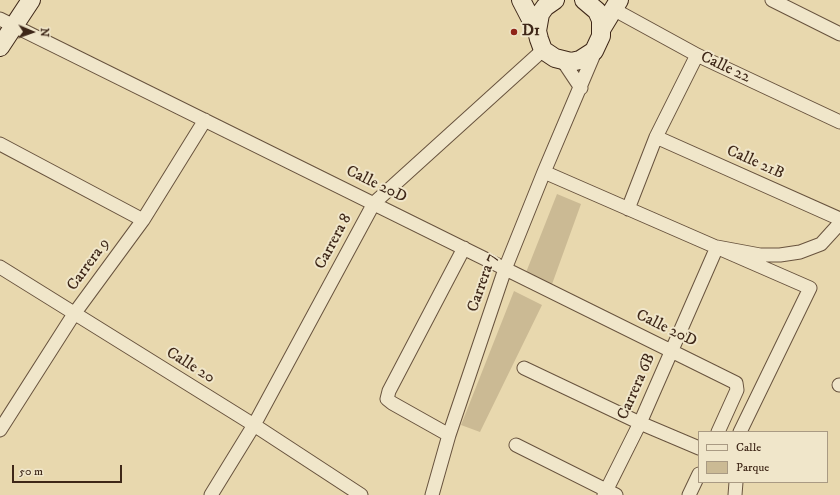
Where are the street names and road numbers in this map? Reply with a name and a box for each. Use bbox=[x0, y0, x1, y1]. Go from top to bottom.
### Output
street label: Calle 22 bbox=[697, 48, 753, 88]
street label: Calle 21B bbox=[723, 142, 787, 184]
street label: Calle 20D bbox=[342, 162, 410, 208]
street label: Carrera 8 bbox=[311, 211, 357, 273]
street label: Carrera 9 bbox=[64, 235, 114, 295]
street label: Carrera 7 bbox=[464, 251, 502, 315]
street label: Calle 20D bbox=[632, 306, 700, 352]
street label: Calle 20 bbox=[162, 344, 218, 388]
street label: Carrera 6B bbox=[614, 351, 660, 423]

